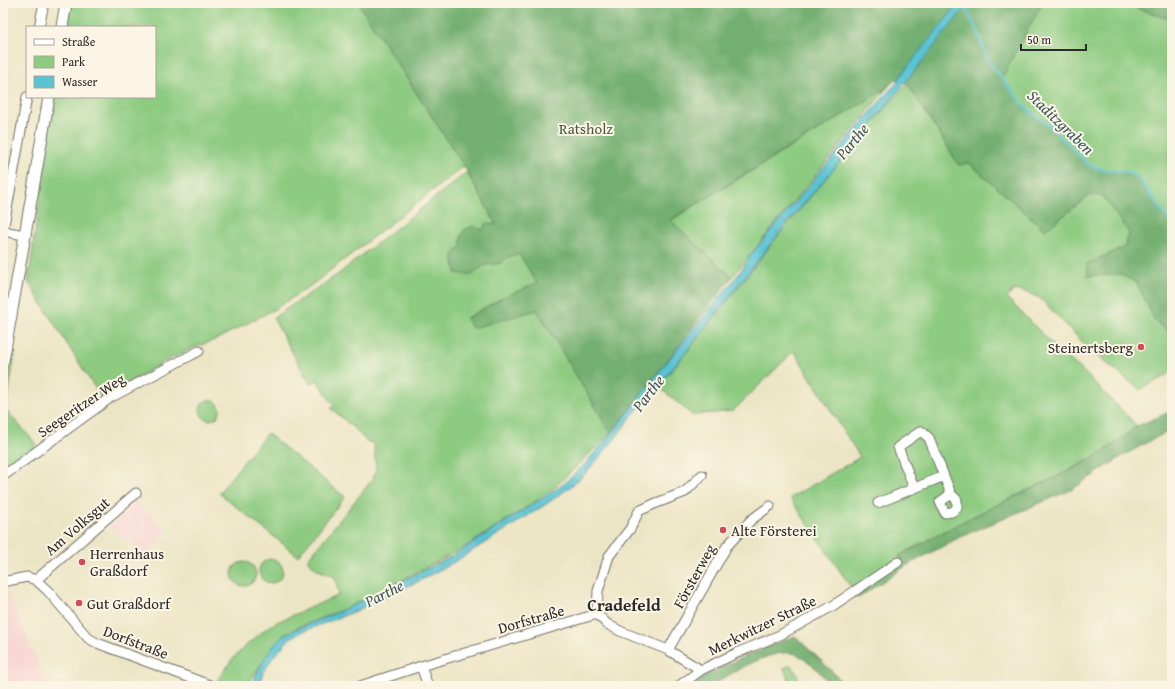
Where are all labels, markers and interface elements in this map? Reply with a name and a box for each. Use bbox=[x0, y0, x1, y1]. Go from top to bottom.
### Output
legend bbox=[26, 26, 156, 98]
scale bar bbox=[1021, 26, 1086, 52]
text: 50 m bbox=[1027, 31, 1051, 48]
text: Straße bbox=[62, 33, 96, 50]
text: Park bbox=[62, 53, 86, 70]
text: Wasser bbox=[62, 73, 98, 90]
water label: Staditzgraben bbox=[1022, 84, 1100, 160]
water label: Parthe bbox=[829, 117, 875, 165]
park label: Ratsholz bbox=[559, 118, 613, 139]
place label: Steinertsberg bbox=[1048, 337, 1134, 358]
marker: Steinertsberg bbox=[1136, 342, 1146, 352]
street label: Seegeritzer Weg bbox=[33, 368, 129, 442]
water label: Parthe bbox=[625, 369, 670, 417]
street label: Am Volksgut bbox=[40, 491, 115, 560]
place label: Alte Försterei bbox=[731, 520, 817, 541]
marker: Alte Försterei bbox=[718, 525, 728, 535]
street label: Försterweg bbox=[668, 540, 721, 612]
place label: Herrenhaus Graßdorf bbox=[90, 543, 164, 581]
marker: Herrenhaus Graßdorf bbox=[77, 557, 87, 567]
water label: Parthe bbox=[360, 573, 408, 613]
street label: Merkwitzer Straße bbox=[704, 590, 820, 660]
district label: Cradefeld bbox=[587, 592, 661, 617]
place label: Gut Graßdorf bbox=[87, 593, 172, 614]
marker: Gut Graßdorf bbox=[74, 598, 84, 608]
street label: Dorfstraße bbox=[495, 600, 567, 638]
street label: Dorfstraße bbox=[101, 620, 171, 664]

